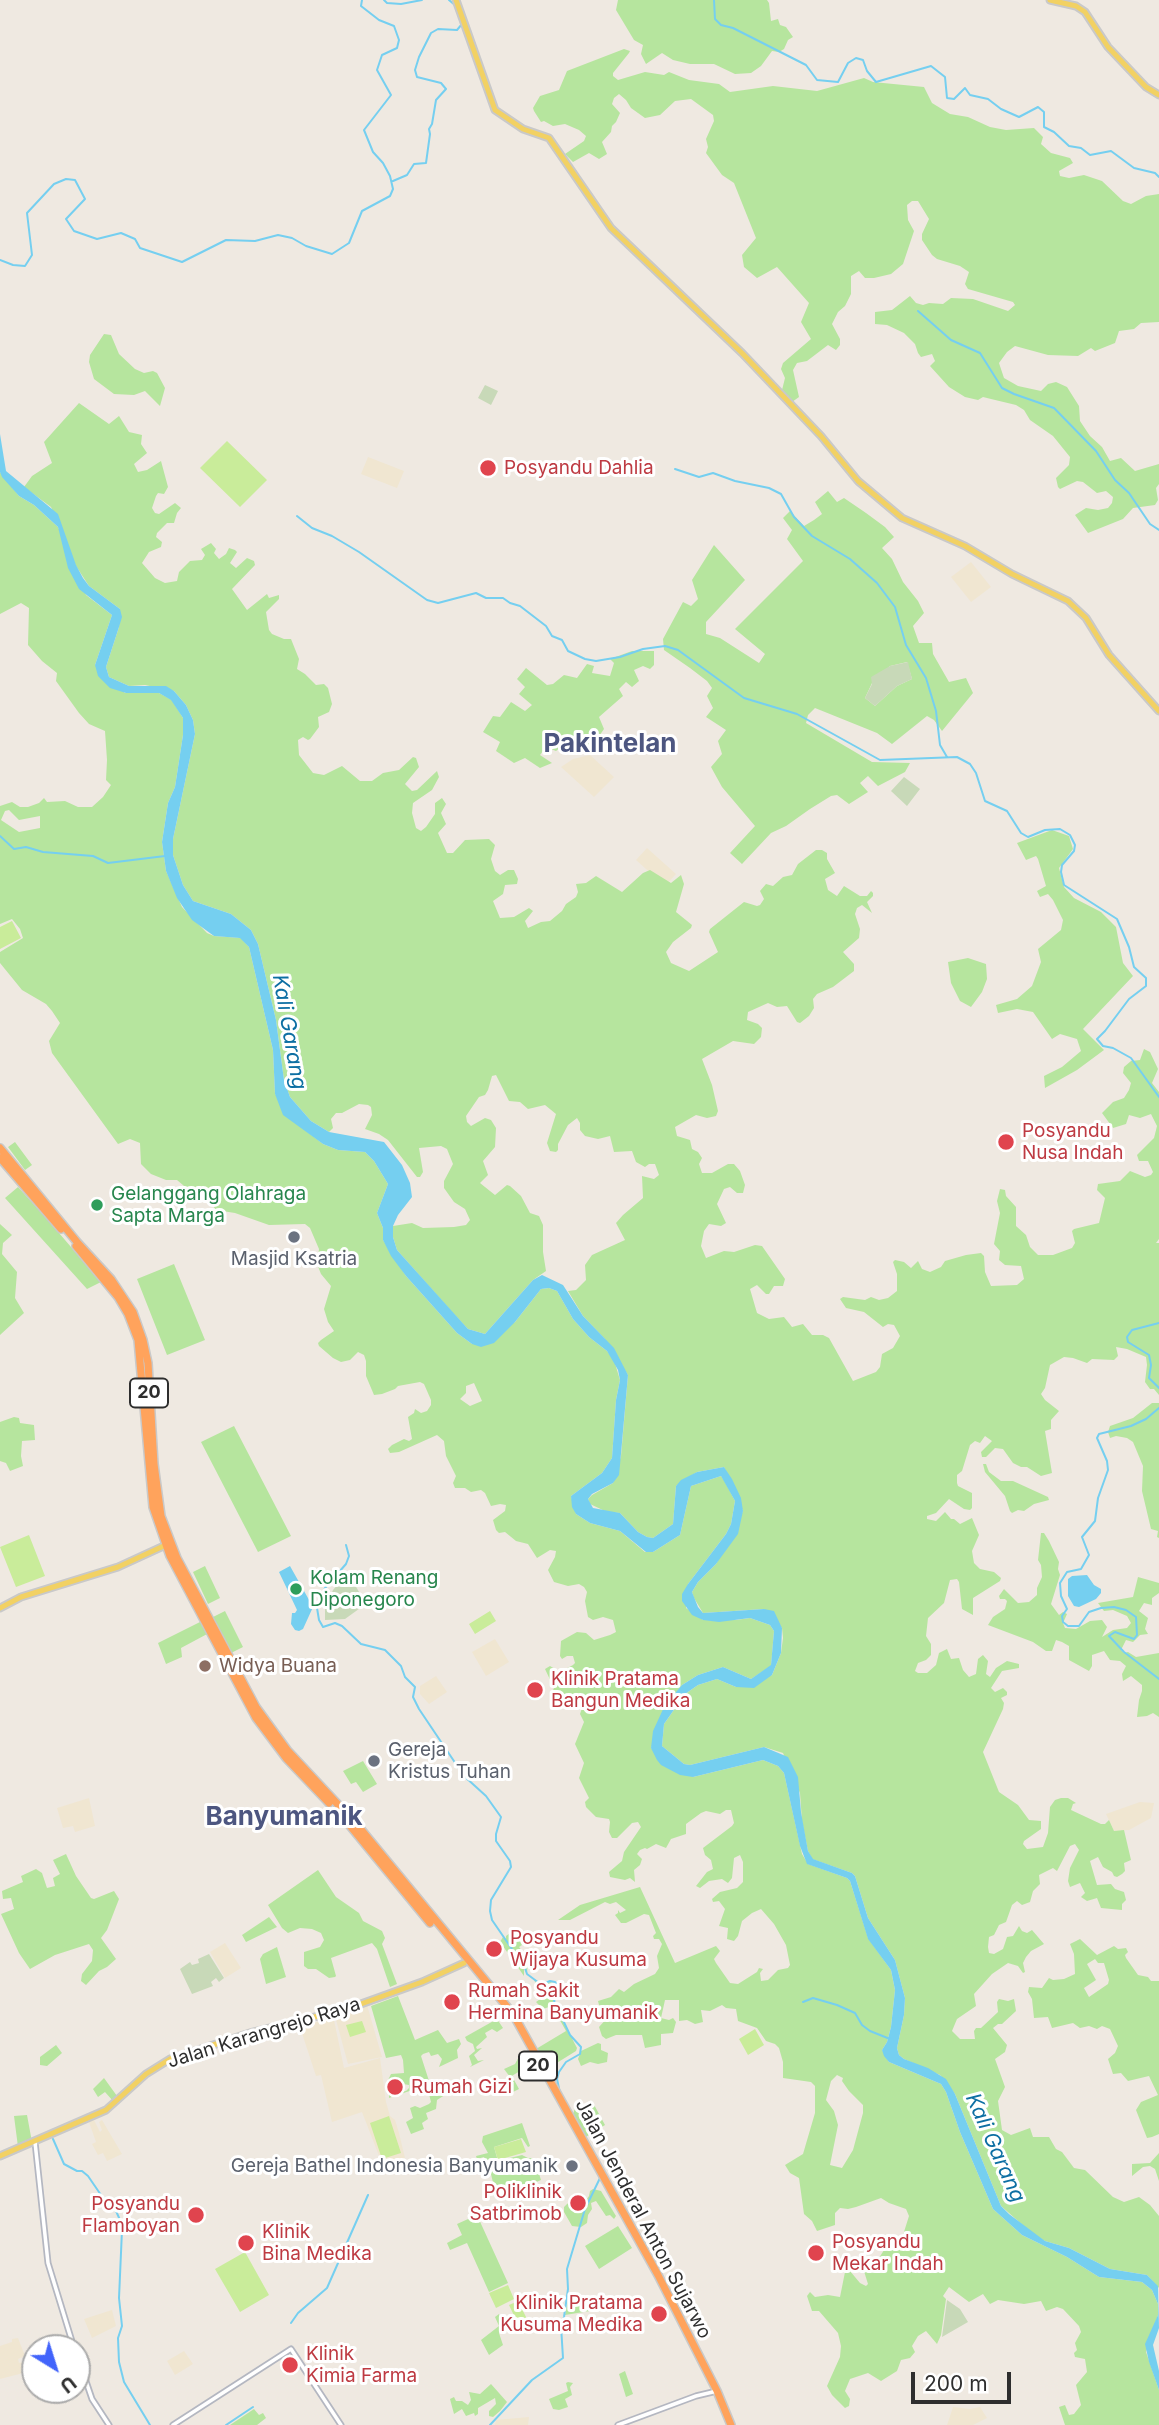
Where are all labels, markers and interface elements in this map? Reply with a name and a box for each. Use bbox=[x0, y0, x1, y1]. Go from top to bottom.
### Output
place label: Posyandu Dahlia bbox=[504, 457, 654, 479]
marker: Posyandu Dahlia bbox=[478, 458, 498, 478]
district label: Pakintelan bbox=[543, 728, 677, 760]
water label: Kali Garang bbox=[266, 972, 312, 1092]
place label: Posyandu Nusa Indah bbox=[1022, 1120, 1123, 1164]
marker: Posyandu Nusa Indah bbox=[996, 1132, 1016, 1152]
place label: Gelanggang Olahraga Sapta Marga bbox=[111, 1183, 306, 1227]
marker: Gelanggang Olahraga Sapta Marga bbox=[89, 1197, 105, 1213]
marker: Masjid Ksatria bbox=[286, 1229, 302, 1245]
place label: Masjid Ksatria bbox=[231, 1248, 357, 1270]
road number: 20 bbox=[130, 1378, 168, 1408]
place label: Kolam Renang Diponegoro bbox=[310, 1567, 438, 1611]
marker: Kolam Renang Diponegoro bbox=[288, 1581, 304, 1597]
place label: Widya Buana bbox=[219, 1655, 337, 1677]
marker: Widya Buana bbox=[197, 1658, 213, 1674]
place label: Klinik Pratama Bangun Medika bbox=[551, 1668, 690, 1712]
marker: Klinik Pratama Bangun Medika bbox=[525, 1680, 545, 1700]
place label: Gereja Kristus Tuhan bbox=[388, 1739, 511, 1783]
marker: Gereja Kristus Tuhan bbox=[366, 1753, 382, 1769]
district label: Banyumanik bbox=[205, 1801, 363, 1833]
place label: Posyandu Wijaya Kusuma bbox=[510, 1927, 647, 1971]
marker: Posyandu Wijaya Kusuma bbox=[484, 1939, 504, 1959]
place label: Rumah Sakit Hermina Banyumanik bbox=[468, 1980, 659, 2024]
marker: Rumah Sakit Hermina Banyumanik bbox=[442, 1992, 462, 2012]
street label: Jalan Karangrejo Raya bbox=[165, 1993, 363, 2073]
road number: 20 bbox=[519, 2052, 557, 2080]
place label: Rumah Gizi bbox=[411, 2076, 512, 2098]
marker: Rumah Gizi bbox=[385, 2077, 405, 2097]
water label: Kali Garang bbox=[960, 2090, 1030, 2206]
street label: Jalan Jenderal Anton Sujarwo bbox=[570, 2095, 716, 2343]
place label: Gereja Bathel Indonesia Banyumanik bbox=[231, 2155, 558, 2177]
marker: Gereja Bathel Indonesia Banyumanik bbox=[564, 2158, 580, 2174]
place label: Poliklinik Satbrimob bbox=[470, 2181, 562, 2225]
place label: Posyandu Flamboyan bbox=[82, 2193, 180, 2237]
marker: Poliklinik Satbrimob bbox=[568, 2193, 588, 2213]
marker: Posyandu Flamboyan bbox=[186, 2205, 206, 2225]
place label: Klinik Bina Medika bbox=[262, 2221, 372, 2265]
place label: Posyandu Mekar Indah bbox=[832, 2231, 944, 2275]
marker: Klinik Bina Medika bbox=[236, 2233, 256, 2253]
marker: Posyandu Mekar Indah bbox=[806, 2243, 826, 2263]
place label: Klinik Pratama Kusuma Medika bbox=[500, 2292, 643, 2336]
marker: Klinik Pratama Kusuma Medika bbox=[649, 2304, 669, 2324]
north arrow bbox=[21, 2334, 91, 2404]
place label: Klinik Kimia Farma bbox=[306, 2343, 417, 2387]
marker: Klinik Kimia Farma bbox=[280, 2355, 300, 2375]
scale bar bbox=[914, 2358, 1014, 2402]
text: U bbox=[55, 2371, 81, 2398]
text: 200 m bbox=[924, 2371, 988, 2396]

